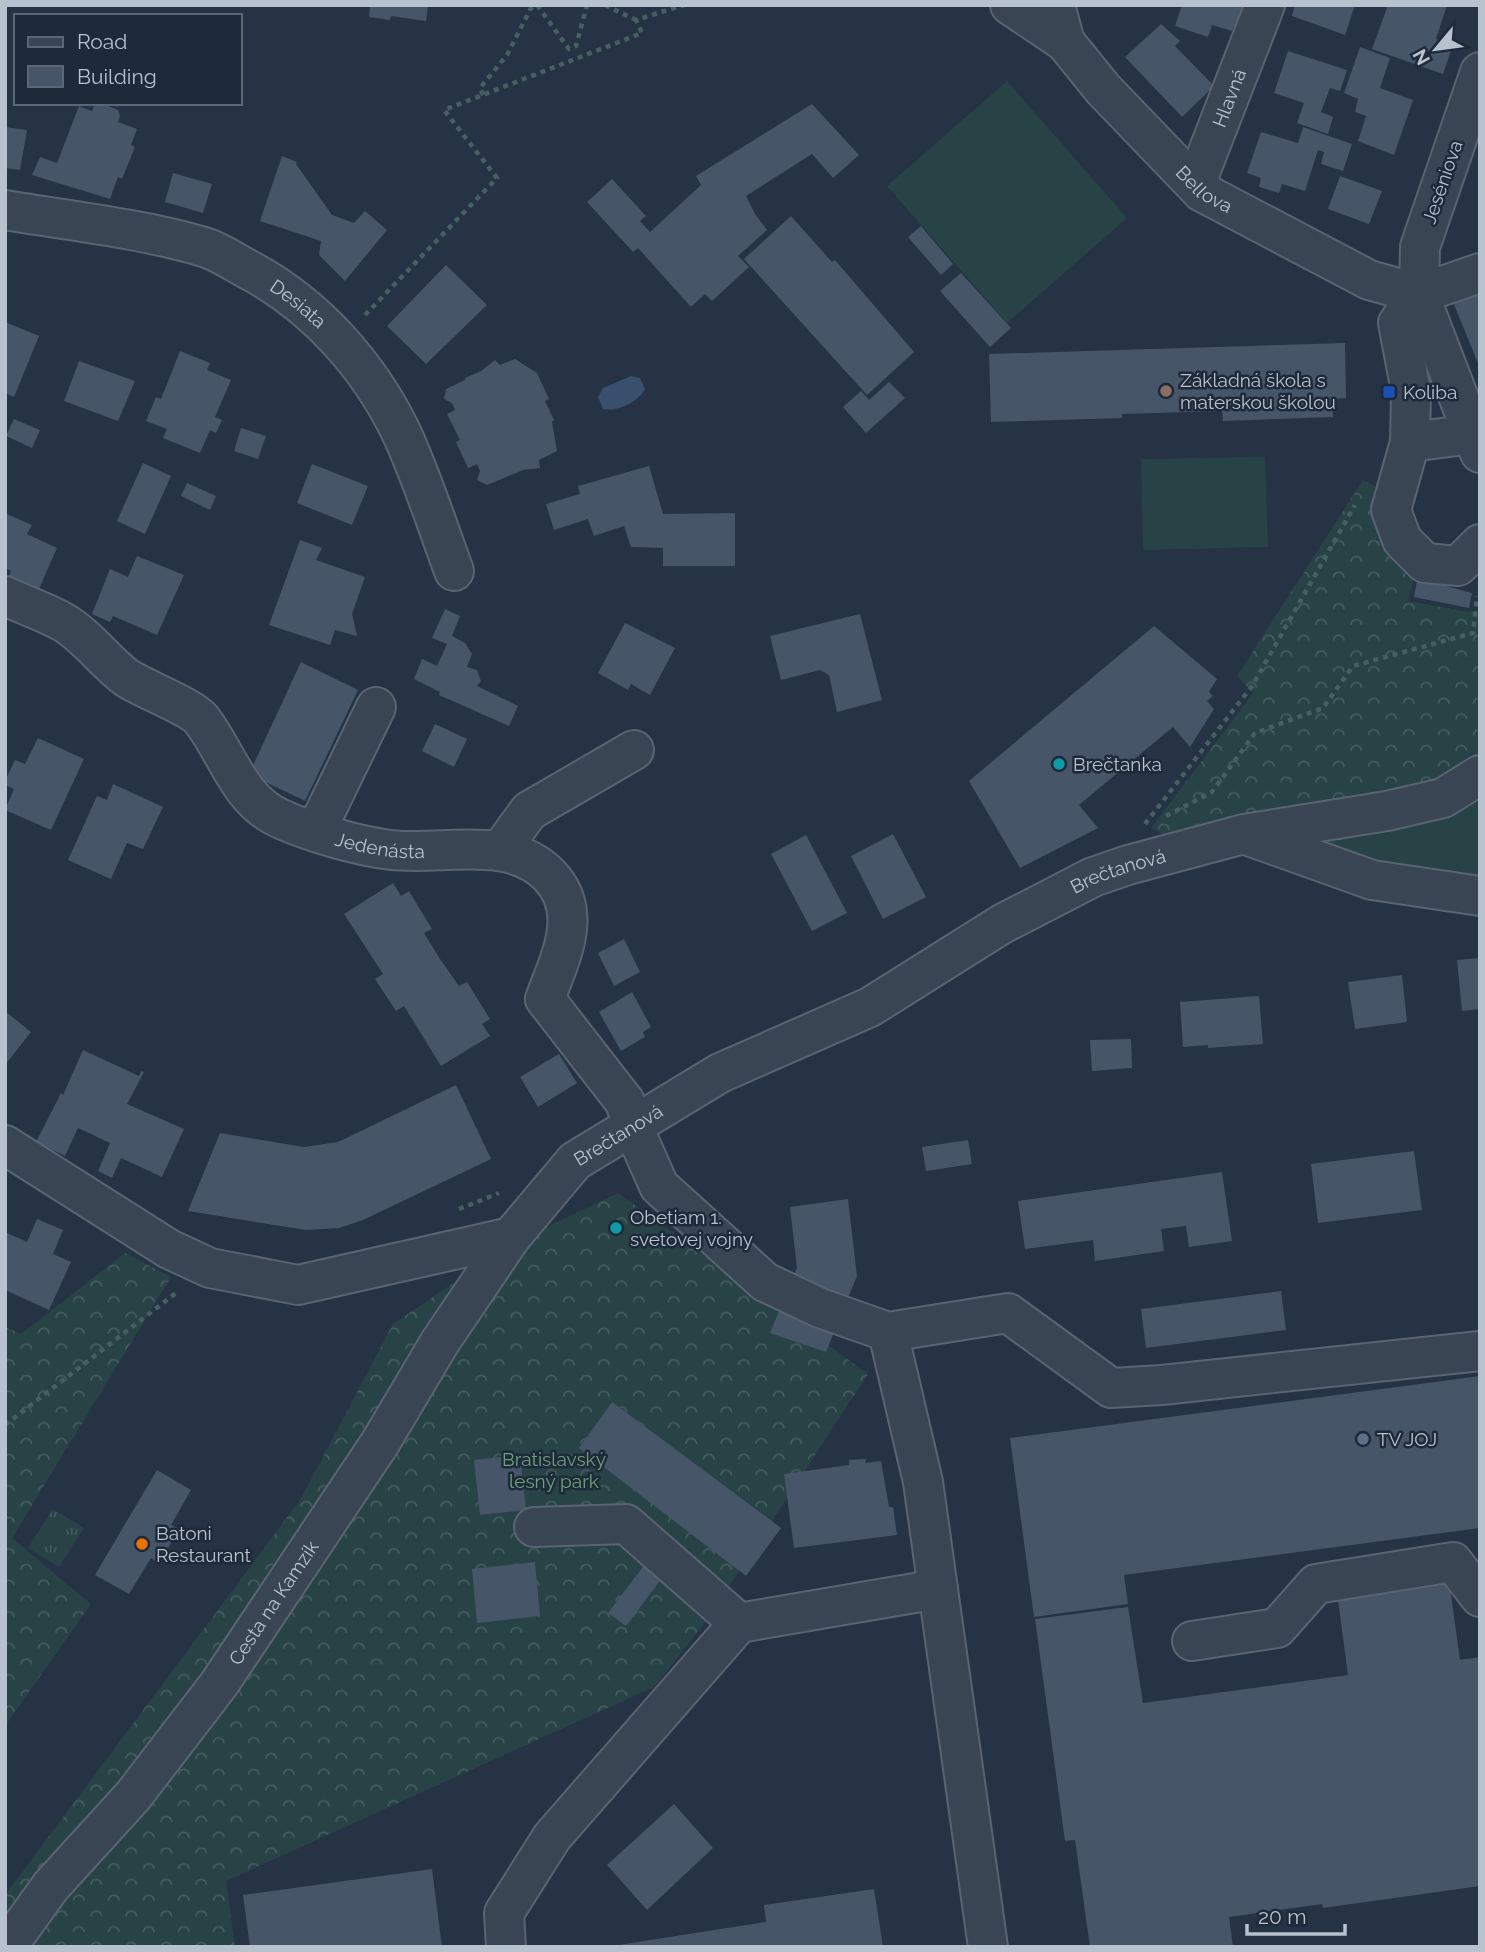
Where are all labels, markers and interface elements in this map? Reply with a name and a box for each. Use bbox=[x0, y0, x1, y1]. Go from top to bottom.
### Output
legend bbox=[14, 14, 242, 105]
north arrow bbox=[1401, 14, 1471, 84]
text: Road bbox=[77, 29, 127, 54]
text: N bbox=[1408, 46, 1434, 69]
text: Building bbox=[77, 64, 157, 89]
street label: Hlavná bbox=[1208, 66, 1250, 130]
street label: Jeséniova bbox=[1417, 137, 1467, 227]
street label: Bellova bbox=[1172, 161, 1236, 217]
street label: Desiata bbox=[266, 275, 331, 332]
place label: Základná škola s materskou školou bbox=[1180, 369, 1336, 413]
place label: Koliba bbox=[1403, 381, 1457, 403]
marker: Základná škola s materskou školou bbox=[1158, 383, 1174, 399]
marker: Koliba bbox=[1381, 384, 1397, 400]
place label: Brečtanka bbox=[1073, 753, 1162, 775]
marker: Brečtanka bbox=[1051, 756, 1067, 772]
street label: Jedenásta bbox=[333, 828, 425, 862]
street label: Brečtanová bbox=[1066, 844, 1168, 898]
street label: Brečtanová bbox=[570, 1100, 666, 1170]
place label: Obetiam 1. svetovej vojny bbox=[630, 1206, 753, 1250]
marker: Obetiam 1. svetovej vojny bbox=[608, 1220, 624, 1236]
place label: TV JOJ bbox=[1377, 1428, 1437, 1450]
marker: TV JOJ bbox=[1355, 1431, 1371, 1447]
park label: Bratislavský lesný park bbox=[502, 1448, 606, 1492]
place label: Batoni Restaurant bbox=[156, 1522, 251, 1566]
marker: Batoni Restaurant bbox=[134, 1536, 150, 1552]
street label: Cesta na Kamzík bbox=[224, 1536, 323, 1669]
scale bar bbox=[1247, 1892, 1345, 1936]
text: 20 m bbox=[1258, 1904, 1306, 1929]

